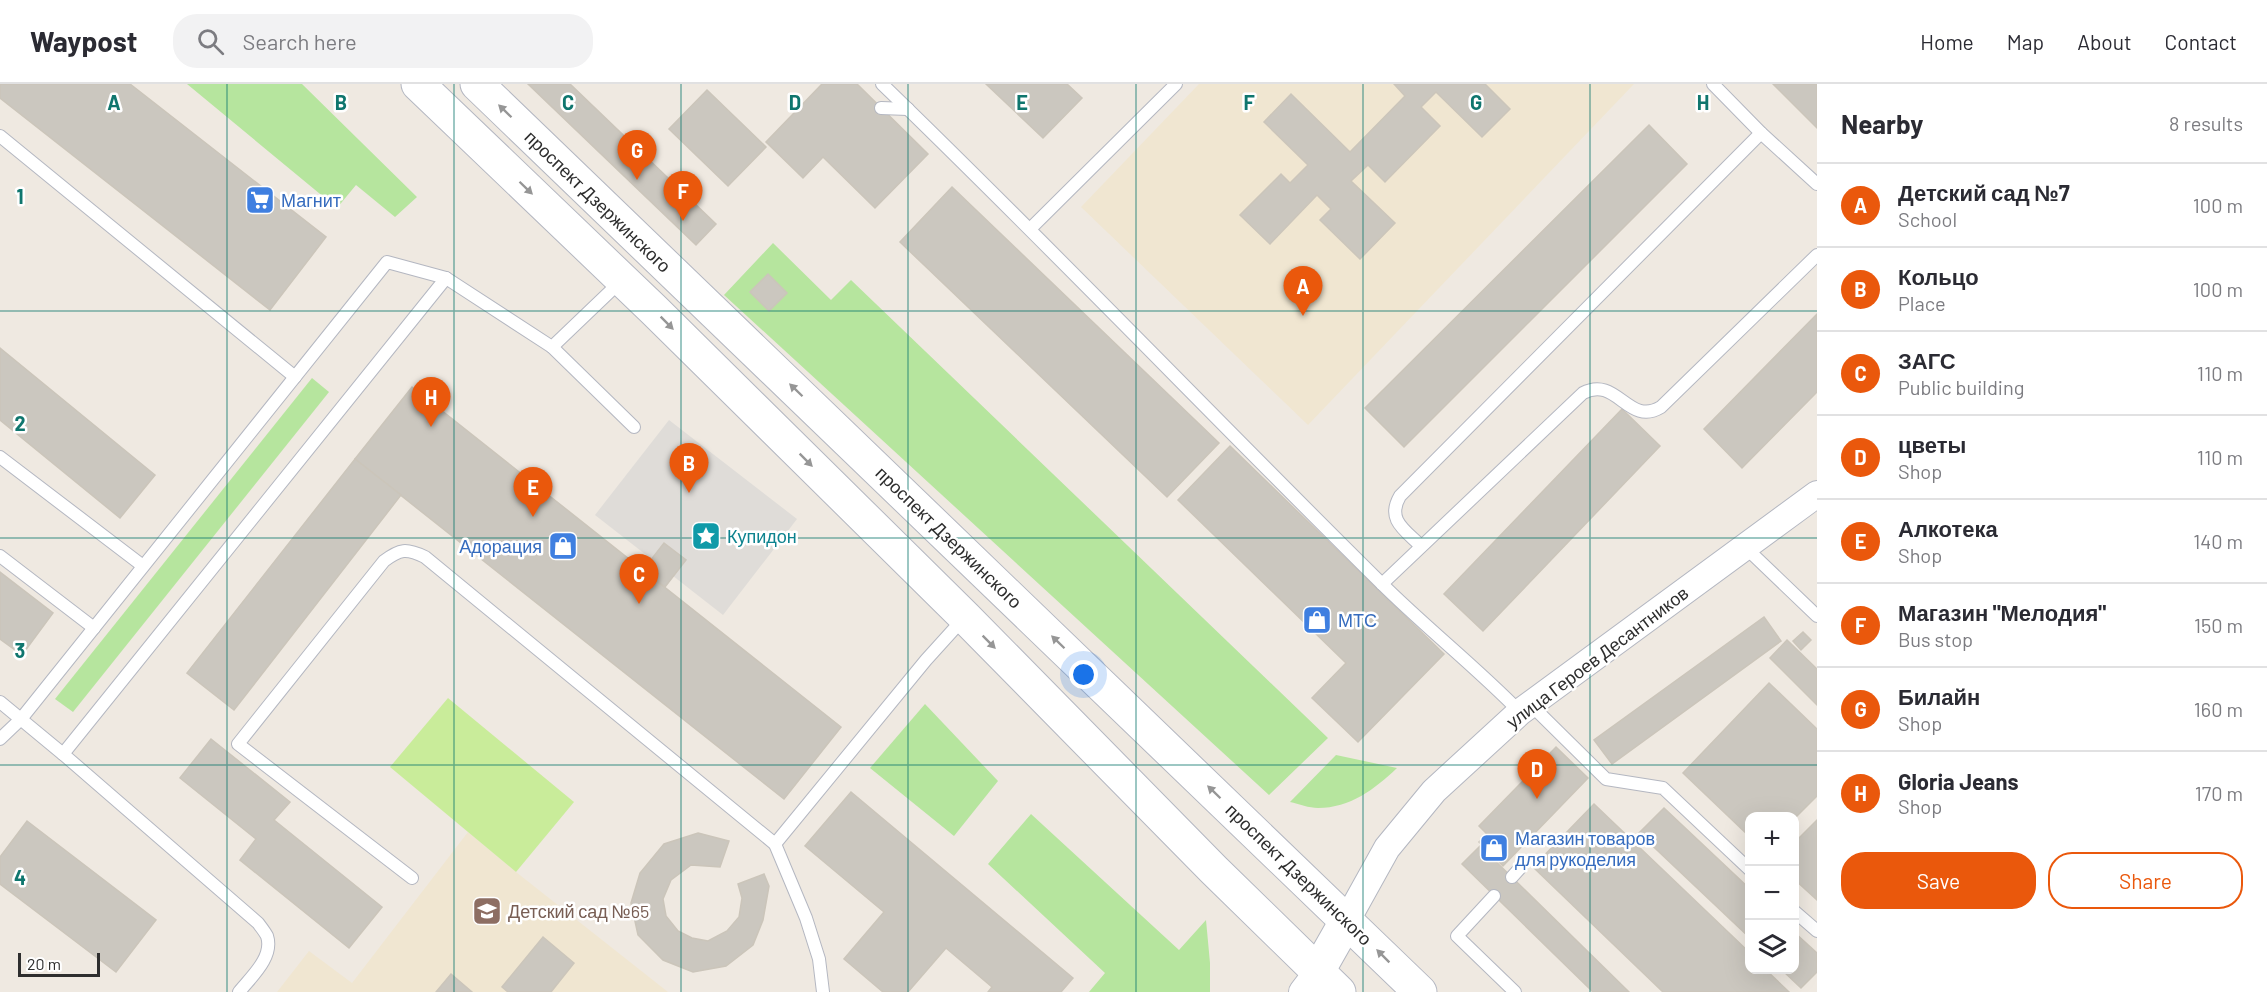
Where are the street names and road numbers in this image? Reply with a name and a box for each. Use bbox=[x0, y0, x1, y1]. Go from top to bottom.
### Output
street label: проспект Дзержинского bbox=[520, 125, 676, 277]
street label: проспект Дзержинского bbox=[871, 461, 1027, 613]
street label: улица Героев Десантников bbox=[1502, 581, 1692, 733]
street label: проспект Дзержинского bbox=[1221, 798, 1377, 950]

